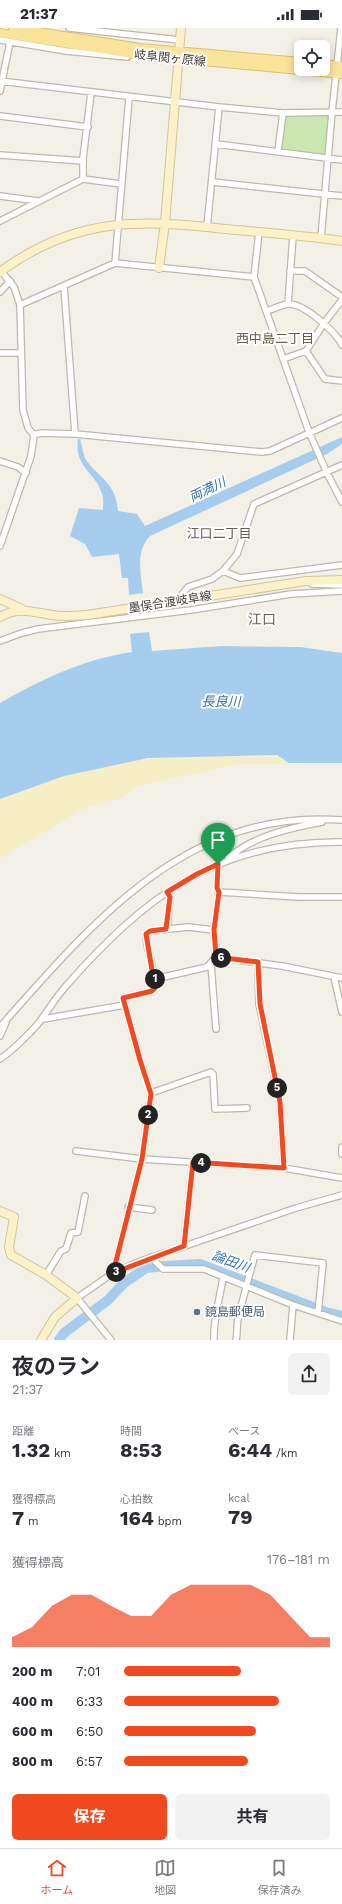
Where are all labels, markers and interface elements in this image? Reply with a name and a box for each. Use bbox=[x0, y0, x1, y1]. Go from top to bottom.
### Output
text: 21:37 bbox=[20, 5, 58, 23]
map controls bbox=[294, 40, 330, 76]
button: locate bbox=[294, 40, 330, 76]
street label: 岐阜関ヶ原線 bbox=[133, 47, 207, 69]
district label: 西中島二丁目 bbox=[236, 331, 314, 346]
water label: 両満川 bbox=[186, 473, 230, 505]
district label: 江口二丁目 bbox=[186, 526, 252, 541]
street label: 墨俣合渡岐阜線 bbox=[127, 589, 213, 615]
district label: 江口 bbox=[248, 611, 276, 627]
water label: 長良川 bbox=[201, 694, 242, 709]
pin bbox=[201, 823, 235, 864]
icon: arrive bbox=[207, 829, 229, 851]
pin: 6 bbox=[211, 948, 231, 968]
text: 6 bbox=[218, 951, 224, 964]
pin: 1 bbox=[145, 969, 165, 989]
text: 1 bbox=[153, 972, 157, 985]
pin: 5 bbox=[267, 1078, 287, 1098]
text: 5 bbox=[274, 1081, 280, 1094]
pin: 2 bbox=[138, 1105, 158, 1125]
text: 2 bbox=[145, 1108, 151, 1121]
pin: 4 bbox=[191, 1153, 211, 1173]
text: 4 bbox=[197, 1156, 205, 1169]
water label: 論田川 bbox=[210, 1248, 254, 1276]
pin: 3 bbox=[106, 1262, 126, 1282]
text: 3 bbox=[113, 1265, 119, 1278]
place label: 鏡島郵便局 bbox=[205, 1305, 265, 1319]
marker: 鏡島郵便局 bbox=[192, 1307, 202, 1317]
button: share bbox=[288, 1353, 330, 1395]
text: 夜のラン bbox=[12, 1354, 100, 1379]
text: 21:37 bbox=[12, 1382, 43, 1397]
text: 距離 bbox=[12, 1425, 34, 1438]
text: 時間 bbox=[120, 1425, 142, 1438]
text: ペース bbox=[228, 1425, 260, 1438]
text: 1.32 bbox=[12, 1438, 50, 1462]
text: 8:53 bbox=[120, 1438, 162, 1462]
text: 6:44 bbox=[228, 1438, 272, 1462]
text: km bbox=[50, 1447, 71, 1460]
text: /km bbox=[272, 1447, 297, 1460]
text: kcal bbox=[228, 1492, 250, 1505]
text: 獲得標高 bbox=[12, 1493, 56, 1506]
text: 心拍数 bbox=[120, 1493, 153, 1506]
text: 79 bbox=[228, 1505, 252, 1529]
text: 7 bbox=[12, 1506, 24, 1530]
text: 164 bbox=[120, 1506, 154, 1530]
text: m bbox=[24, 1515, 38, 1528]
text: bpm bbox=[154, 1515, 182, 1528]
text: 176–181 m bbox=[267, 1552, 330, 1567]
text: 獲得標高 bbox=[12, 1555, 64, 1570]
text: 200 m bbox=[12, 1664, 52, 1679]
text: 7:01 bbox=[76, 1664, 100, 1679]
text: 400 m bbox=[12, 1694, 53, 1709]
text: 6:33 bbox=[76, 1694, 103, 1709]
text: 600 m bbox=[12, 1724, 53, 1739]
text: 6:50 bbox=[76, 1724, 103, 1739]
text: 800 m bbox=[12, 1754, 53, 1769]
text: 6:57 bbox=[76, 1754, 103, 1769]
button: 保存 bbox=[12, 1794, 167, 1840]
button: 共有 bbox=[175, 1794, 330, 1840]
tab: ホーム bbox=[41, 1857, 73, 1897]
tab: 地図 bbox=[154, 1857, 176, 1897]
tab: 保存済み bbox=[257, 1857, 301, 1897]

